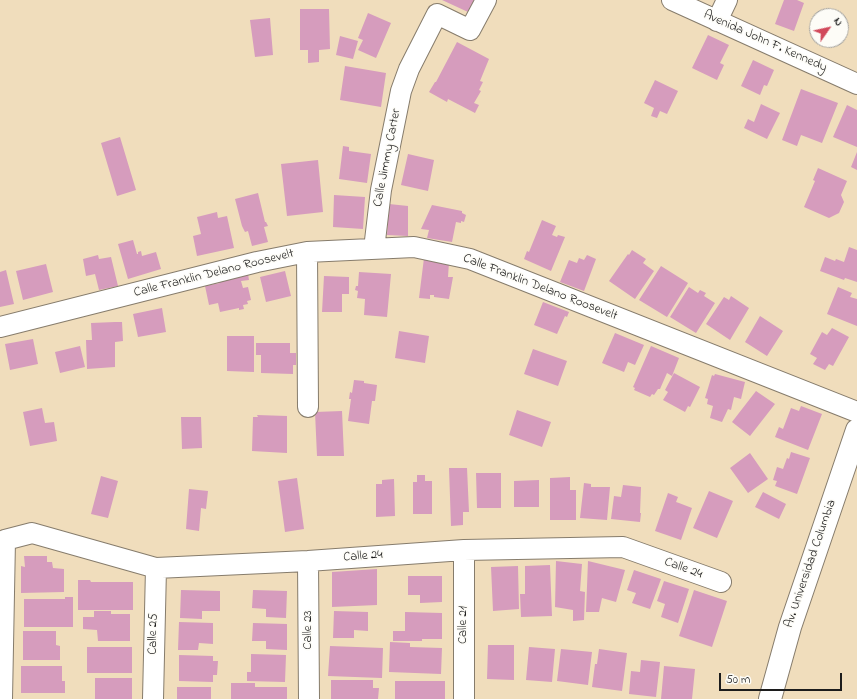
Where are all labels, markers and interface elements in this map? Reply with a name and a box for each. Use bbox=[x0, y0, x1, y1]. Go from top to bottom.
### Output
street label: Avenida John F. Kennedy bbox=[701, 8, 829, 76]
north arrow bbox=[809, 8, 849, 48]
text: N bbox=[829, 14, 847, 29]
street label: Calle Jimmy Carter bbox=[371, 108, 405, 208]
street label: Calle Franklin Delano Roosevelt bbox=[132, 247, 296, 301]
street label: Calle Franklin Delano Roosevelt bbox=[461, 251, 619, 325]
street label: Av. Universidad Columbia bbox=[782, 498, 840, 630]
street label: Calle 24 bbox=[343, 548, 383, 566]
street label: Calle 24 bbox=[662, 555, 704, 583]
street label: Calle 21 bbox=[456, 606, 472, 644]
street label: Calle 23 bbox=[301, 610, 317, 650]
street label: Calle 25 bbox=[146, 613, 162, 655]
scale bar bbox=[721, 665, 844, 691]
text: 50 m bbox=[726, 671, 750, 689]

